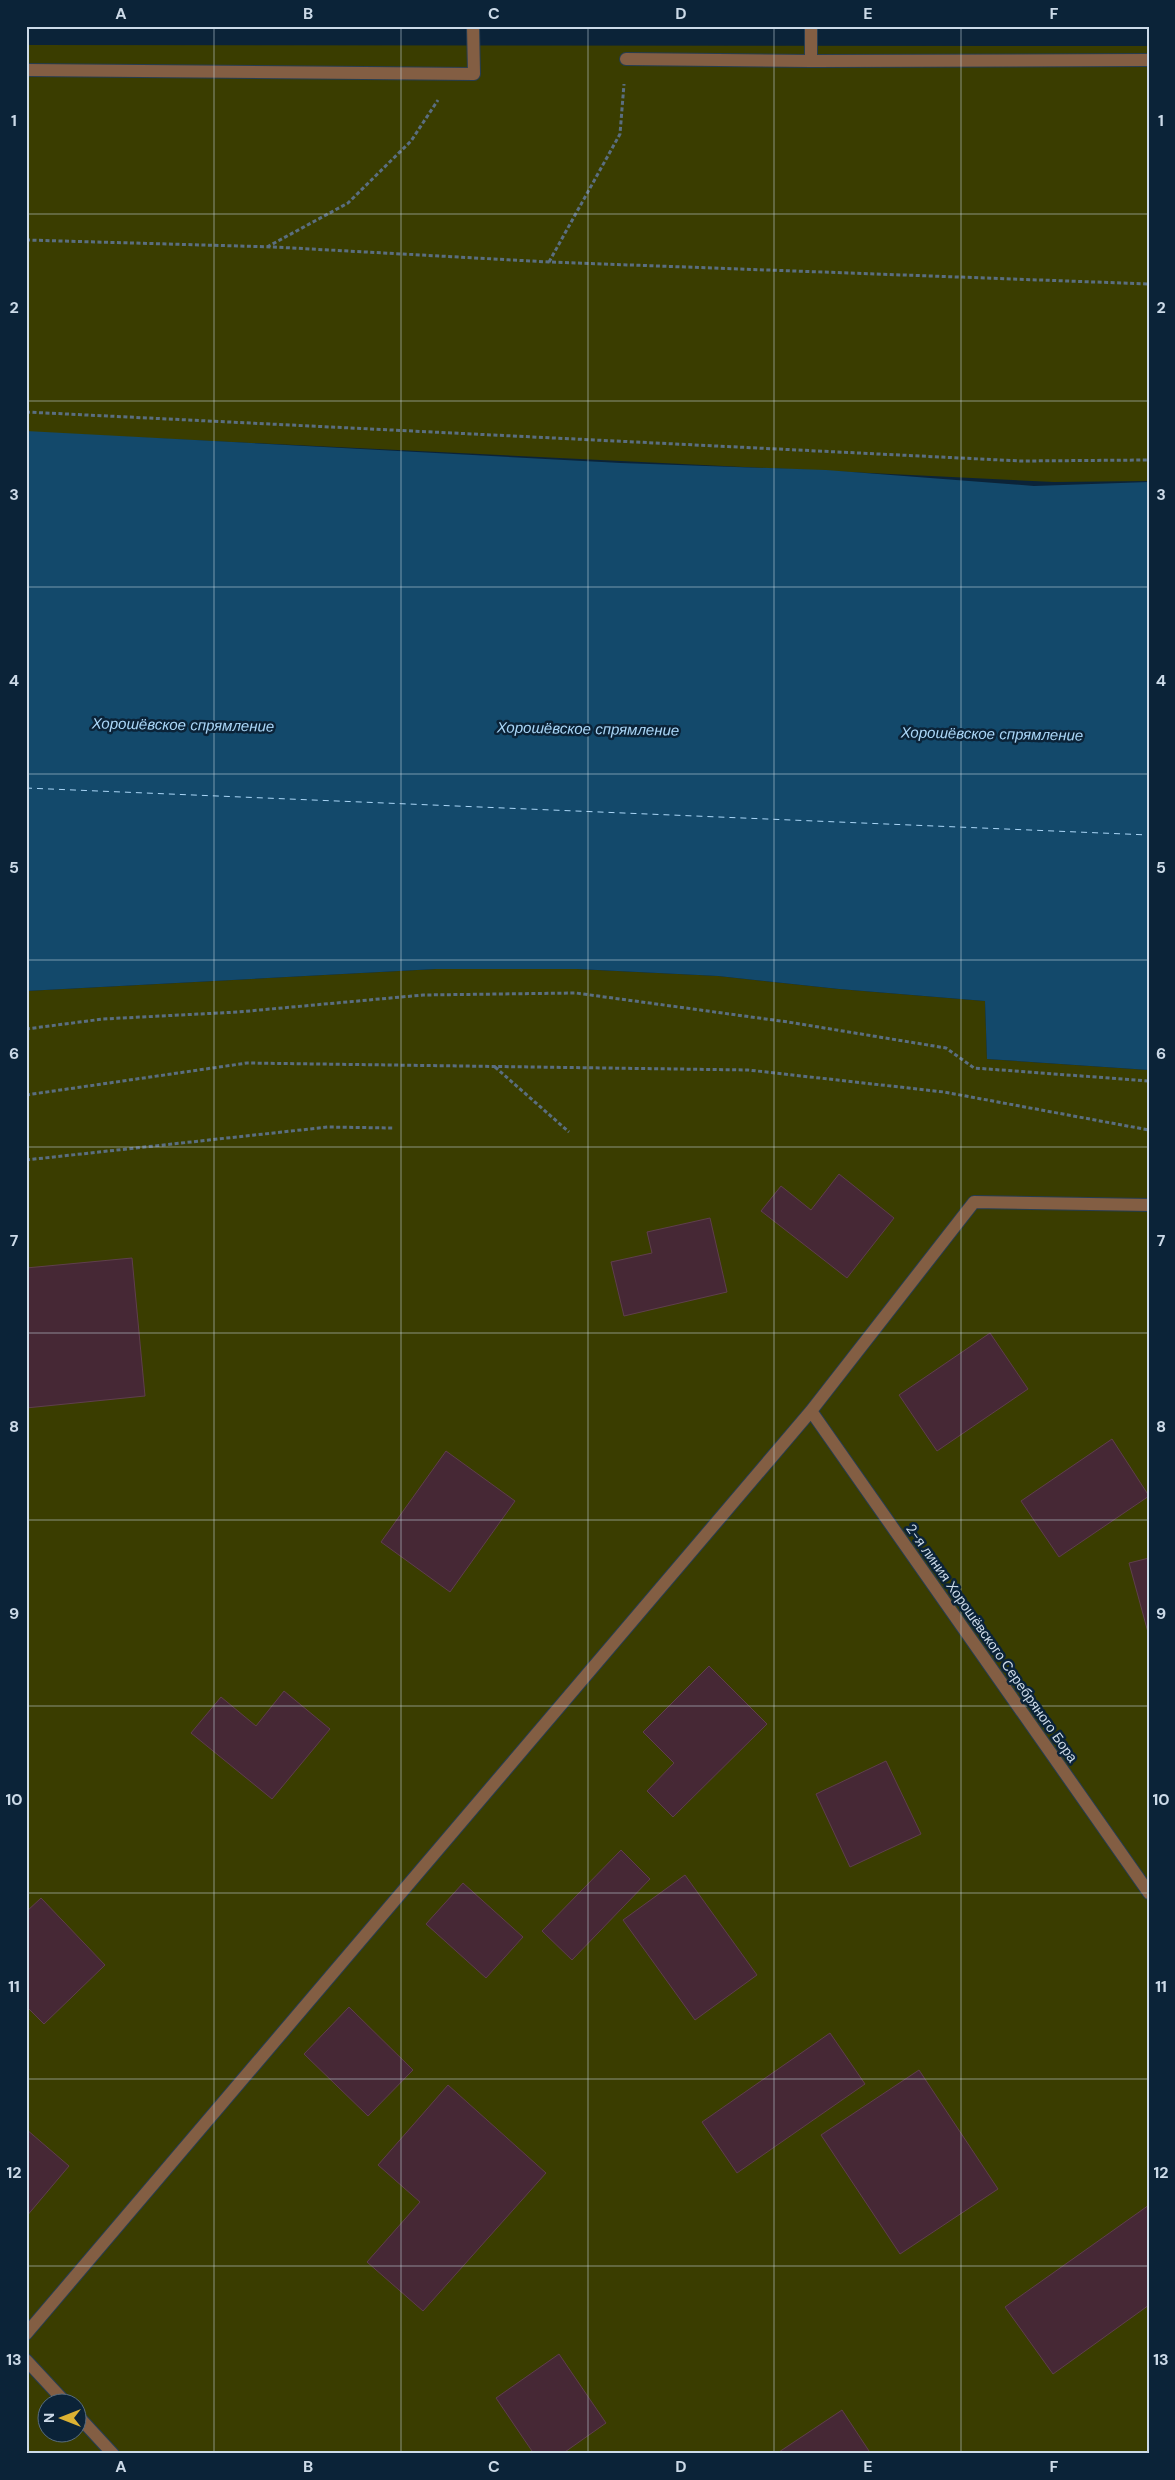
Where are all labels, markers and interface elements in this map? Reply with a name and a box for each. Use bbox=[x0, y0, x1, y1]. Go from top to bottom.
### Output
text: A bbox=[115, 3, 127, 24]
text: B bbox=[303, 3, 313, 24]
text: C bbox=[488, 3, 500, 24]
text: D bbox=[675, 3, 687, 24]
text: E bbox=[863, 3, 873, 24]
text: F bbox=[1050, 3, 1059, 24]
text: 1 bbox=[11, 110, 17, 131]
text: 1 bbox=[1158, 110, 1164, 131]
text: 2 bbox=[9, 297, 19, 318]
text: 2 bbox=[1156, 297, 1166, 318]
text: 3 bbox=[9, 484, 19, 505]
text: 3 bbox=[1156, 484, 1166, 505]
text: 4 bbox=[9, 670, 19, 691]
text: 4 bbox=[1156, 670, 1166, 691]
water label: Хорошёвское спрямление bbox=[91, 713, 274, 737]
water label: Хорошёвское спрямление bbox=[496, 717, 679, 741]
water label: Хорошёвское спрямление bbox=[900, 722, 1083, 746]
text: 5 bbox=[9, 857, 19, 878]
text: 5 bbox=[1156, 857, 1166, 878]
text: 6 bbox=[9, 1043, 19, 1064]
text: 6 bbox=[1156, 1043, 1166, 1064]
text: 7 bbox=[10, 1230, 19, 1251]
text: 7 bbox=[1157, 1230, 1166, 1251]
text: 8 bbox=[9, 1416, 19, 1437]
text: 8 bbox=[1156, 1416, 1166, 1437]
street label: 2-я линия Хорошёвского Серебряного Бора bbox=[902, 1520, 1082, 1766]
text: 9 bbox=[9, 1603, 19, 1624]
text: 9 bbox=[1156, 1603, 1166, 1624]
text: 10 bbox=[5, 1789, 23, 1810]
text: 10 bbox=[1152, 1789, 1170, 1810]
text: 11 bbox=[8, 1976, 20, 1997]
text: 11 bbox=[1155, 1976, 1167, 1997]
text: 12 bbox=[6, 2162, 22, 2183]
text: 12 bbox=[1153, 2162, 1169, 2183]
text: 13 bbox=[6, 2349, 22, 2370]
text: 13 bbox=[1153, 2349, 1169, 2370]
north arrow bbox=[38, 2392, 88, 2442]
text: N bbox=[40, 2413, 58, 2423]
text: A bbox=[115, 2456, 127, 2477]
text: B bbox=[303, 2456, 313, 2477]
text: C bbox=[488, 2456, 500, 2477]
text: D bbox=[675, 2456, 687, 2477]
text: E bbox=[863, 2456, 873, 2477]
text: F bbox=[1050, 2456, 1059, 2477]

